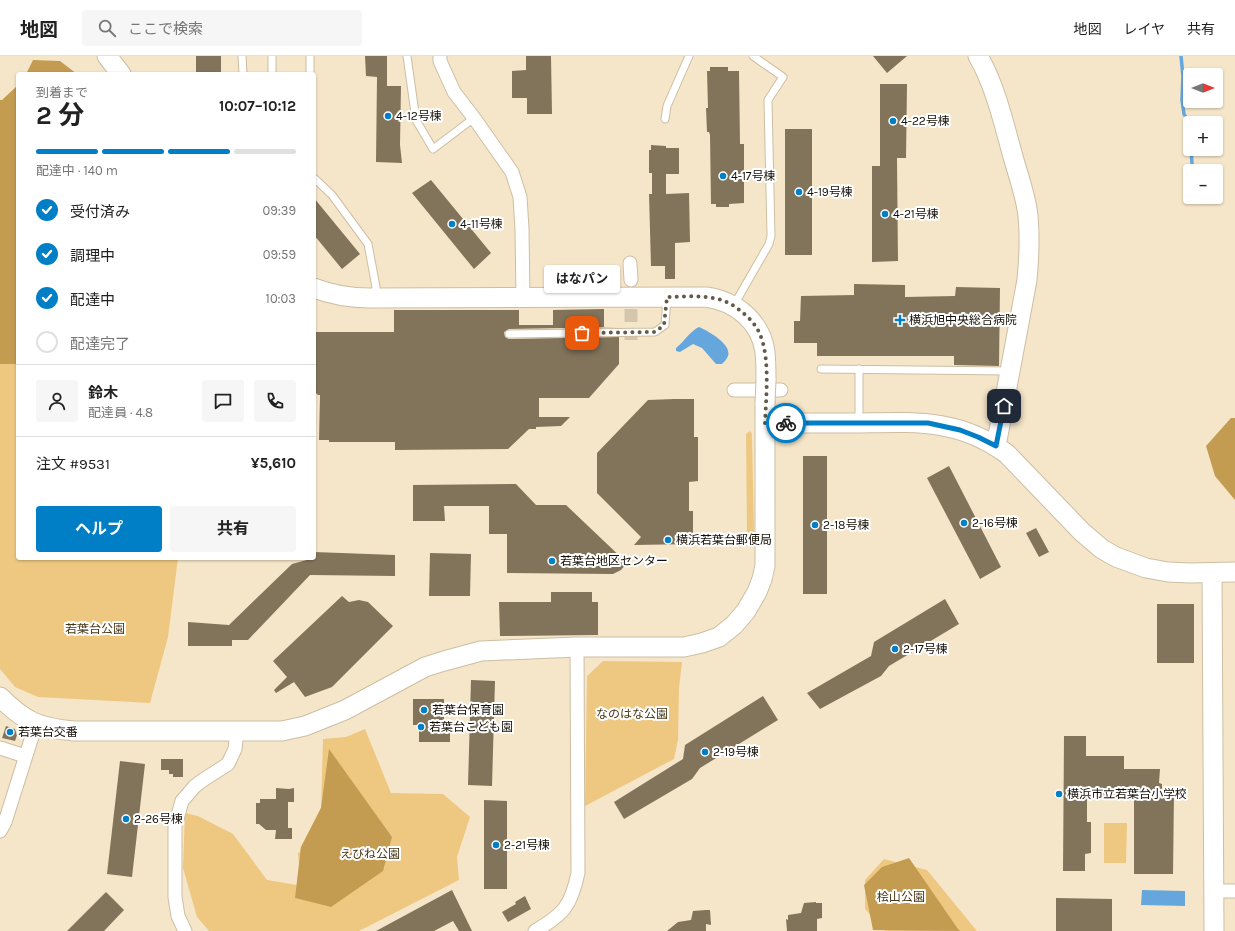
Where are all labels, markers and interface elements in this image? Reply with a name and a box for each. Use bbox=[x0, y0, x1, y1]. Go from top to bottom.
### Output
search box bbox=[82, 10, 362, 46]
icon: search bbox=[96, 17, 118, 39]
text: 地図 bbox=[20, 19, 58, 41]
text: ここで検索 bbox=[128, 20, 203, 38]
text: 地図 bbox=[1073, 21, 1101, 38]
text: レイヤ bbox=[1123, 21, 1165, 38]
text: 共有 bbox=[1187, 21, 1215, 38]
north arrow bbox=[1183, 68, 1223, 108]
map controls bbox=[1183, 68, 1223, 204]
text: 到着まで bbox=[36, 85, 88, 100]
text: 10:07–10:12 bbox=[219, 97, 296, 115]
text: 2 分 bbox=[36, 100, 84, 131]
place label: 4-12号棟 bbox=[396, 109, 442, 123]
marker: 4-12号棟 bbox=[383, 111, 393, 121]
place label: 4-22号棟 bbox=[901, 114, 950, 128]
marker: 4-22号棟 bbox=[888, 116, 898, 126]
button: + bbox=[1183, 116, 1223, 156]
text: 配達中 · 140 m bbox=[36, 163, 118, 178]
button: − bbox=[1183, 164, 1223, 204]
place label: 4-17号棟 bbox=[731, 169, 775, 183]
marker: 4-17号棟 bbox=[718, 171, 728, 181]
place label: 4-19号棟 bbox=[807, 185, 853, 199]
marker: 4-19号棟 bbox=[794, 187, 804, 197]
icon: check bbox=[36, 199, 58, 221]
text: 受付済み bbox=[70, 203, 130, 221]
text: 09:39 bbox=[263, 203, 296, 218]
place label: 4-21号棟 bbox=[893, 207, 939, 221]
marker: 4-21号棟 bbox=[880, 209, 890, 219]
place label: 4-11号棟 bbox=[460, 217, 503, 231]
marker: 4-11号棟 bbox=[447, 219, 457, 229]
icon: check bbox=[36, 243, 58, 265]
text: 調理中 bbox=[70, 247, 115, 265]
text: 09:59 bbox=[263, 247, 296, 262]
callout: はなパン bbox=[544, 265, 620, 293]
text: はなパン bbox=[556, 271, 608, 286]
icon: check bbox=[36, 287, 58, 309]
text: 配達中 bbox=[70, 291, 115, 309]
text: 10:03 bbox=[266, 291, 296, 306]
place label: 横浜旭中央総合病院 bbox=[909, 313, 1017, 327]
marker: 横浜旭中央総合病院 bbox=[894, 314, 906, 326]
pin bbox=[565, 316, 599, 350]
icon: bag bbox=[571, 322, 593, 344]
text: 配達完了 bbox=[70, 335, 130, 353]
button: person bbox=[36, 380, 78, 422]
button: chat bbox=[202, 380, 244, 422]
button: phone bbox=[254, 380, 296, 422]
text: 鈴木 bbox=[88, 384, 118, 402]
pin bbox=[987, 389, 1021, 423]
icon: home bbox=[993, 395, 1015, 417]
courier bbox=[766, 403, 806, 443]
text: 配達員 · 4.8 bbox=[88, 405, 153, 420]
icon: bike bbox=[775, 412, 797, 434]
text: ¥5,610 bbox=[251, 454, 296, 472]
text: 注文 #9531 bbox=[36, 455, 110, 473]
button: ヘルプ bbox=[36, 506, 162, 552]
button: 共有 bbox=[170, 506, 296, 552]
place label: 2-16号棟 bbox=[972, 516, 1018, 530]
place label: 2-18号棟 bbox=[823, 518, 869, 532]
marker: 2-16号棟 bbox=[959, 518, 969, 528]
marker: 2-18号棟 bbox=[810, 520, 820, 530]
place label: 横浜若葉台郵便局 bbox=[676, 533, 772, 547]
marker: 横浜若葉台郵便局 bbox=[663, 535, 673, 545]
place label: 若葉台地区センター bbox=[560, 554, 668, 568]
marker: 若葉台地区センター bbox=[547, 556, 557, 566]
park label: 若葉台公園 bbox=[65, 622, 125, 636]
place label: 2-17号棟 bbox=[903, 642, 948, 656]
marker: 2-17号棟 bbox=[890, 644, 900, 654]
place label: 若葉台保育園 bbox=[432, 703, 504, 717]
marker: 若葉台保育園 bbox=[419, 705, 429, 715]
park label: なのはな公園 bbox=[596, 707, 668, 721]
place label: 若葉台こども園 bbox=[429, 720, 513, 734]
marker: 若葉台こども園 bbox=[416, 722, 426, 732]
place label: 若葉台交番 bbox=[18, 725, 78, 739]
marker: 若葉台交番 bbox=[5, 727, 15, 737]
place label: 2-19号棟 bbox=[713, 745, 759, 759]
marker: 2-19号棟 bbox=[700, 747, 710, 757]
place label: 横浜市立若葉台小学校 bbox=[1067, 787, 1187, 801]
marker: 横浜市立若葉台小学校 bbox=[1054, 789, 1064, 799]
place label: 2-26号棟 bbox=[134, 812, 183, 826]
marker: 2-26号棟 bbox=[121, 814, 131, 824]
place label: 2-21号棟 bbox=[504, 838, 550, 852]
marker: 2-21号棟 bbox=[491, 840, 501, 850]
park label: えびね公園 bbox=[340, 847, 400, 861]
park label: 桧山公園 bbox=[877, 890, 925, 904]

